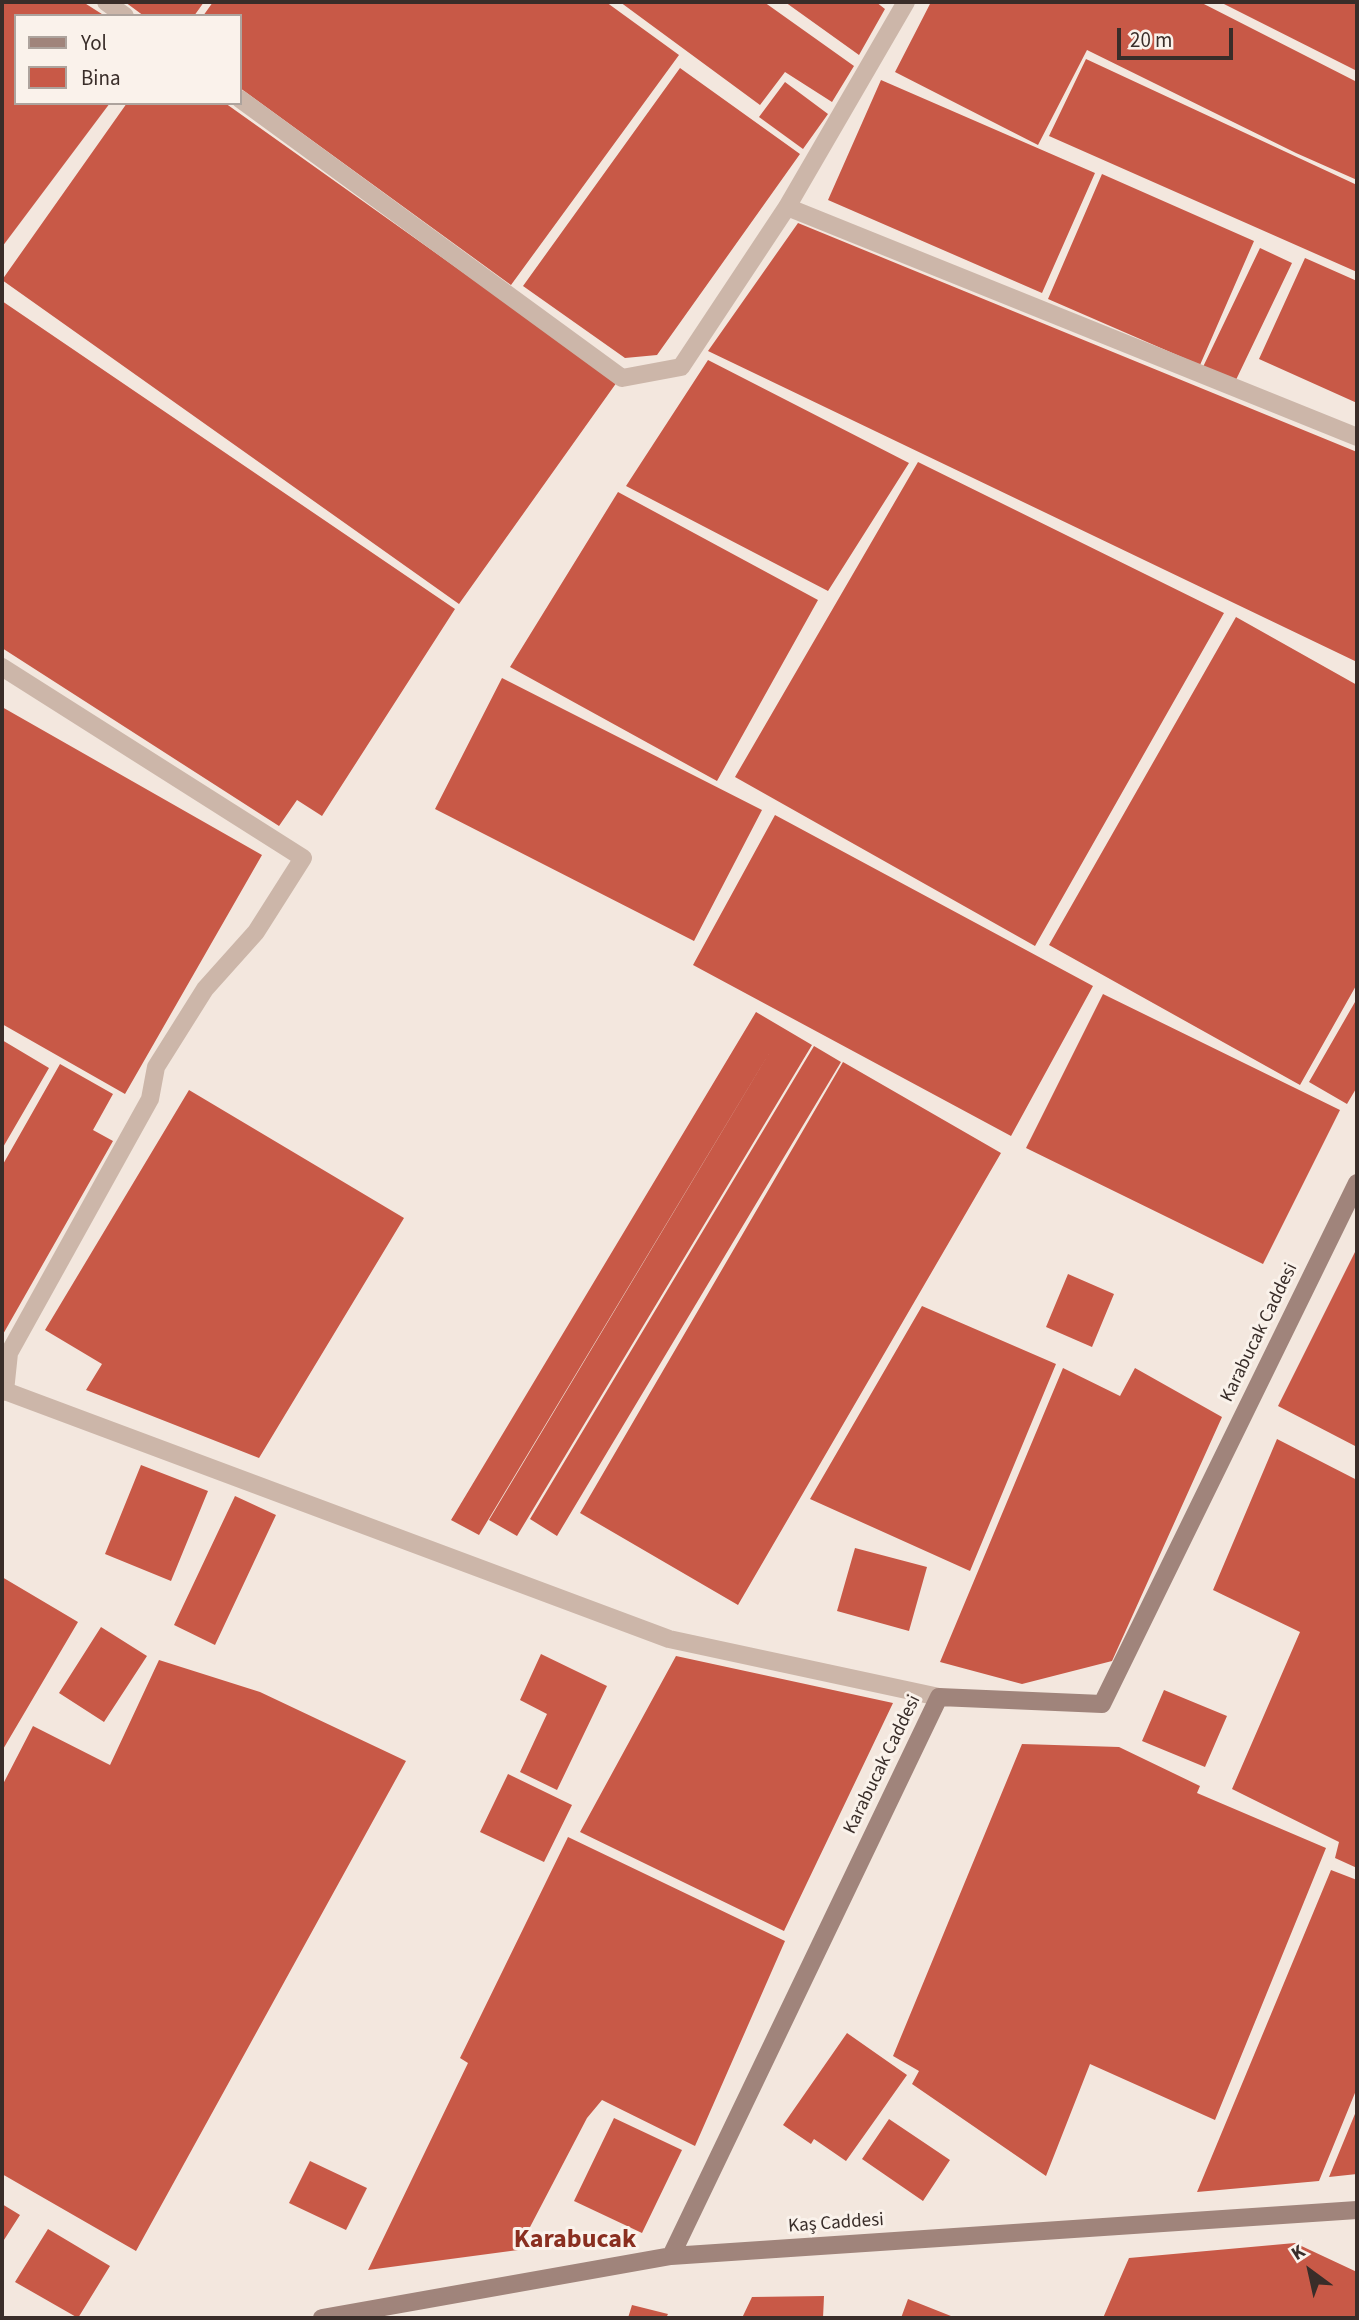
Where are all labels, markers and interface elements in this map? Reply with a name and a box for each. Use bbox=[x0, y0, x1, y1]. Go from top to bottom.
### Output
legend bbox=[14, 14, 242, 105]
scale bar bbox=[1121, 14, 1236, 58]
text: 20 m bbox=[1130, 25, 1172, 55]
text: Yol bbox=[81, 28, 107, 58]
text: Bina bbox=[81, 63, 121, 93]
street label: Karabucak Caddesi bbox=[1216, 1260, 1304, 1406]
street label: Karabucak Caddesi bbox=[839, 1692, 927, 1838]
street label: Kaş Caddesi bbox=[787, 2209, 885, 2239]
district label: Karabucak bbox=[514, 2225, 636, 2257]
north arrow bbox=[1275, 2236, 1345, 2306]
text: K bbox=[1286, 2238, 1311, 2267]

